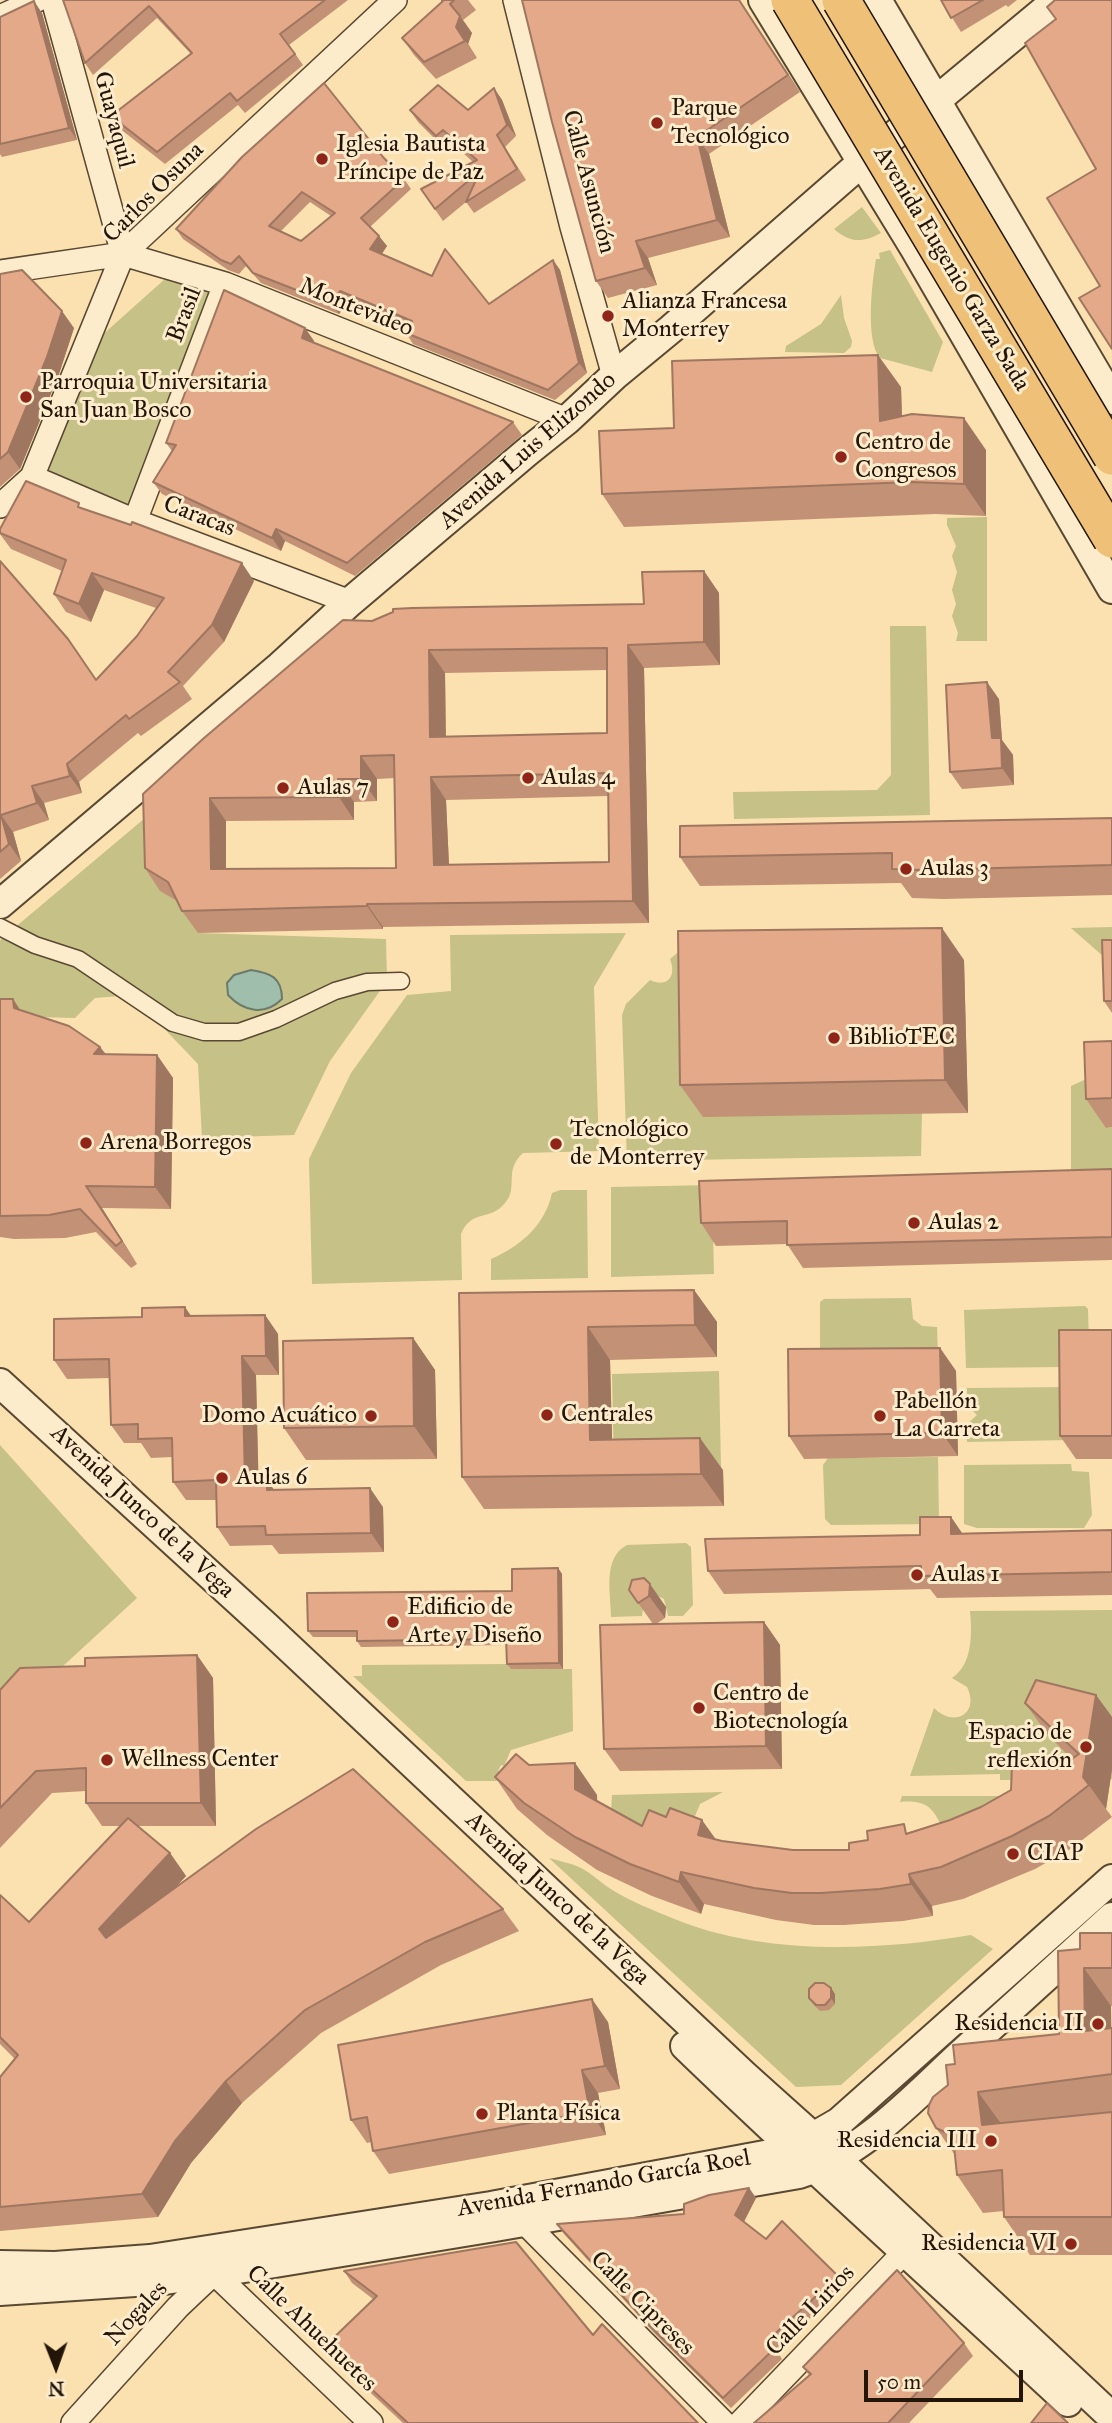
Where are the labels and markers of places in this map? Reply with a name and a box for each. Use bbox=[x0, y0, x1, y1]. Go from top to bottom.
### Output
place label: Parque Tecnológico bbox=[671, 95, 790, 151]
marker: Parque Tecnológico bbox=[649, 115, 665, 131]
place label: Iglesia Bautista Príncipe de Paz bbox=[336, 131, 486, 187]
marker: Iglesia Bautista Príncipe de Paz bbox=[314, 151, 330, 167]
place label: Alianza Francesa Monterrey bbox=[622, 288, 787, 344]
marker: Alianza Francesa Monterrey bbox=[600, 308, 616, 324]
place label: Parroquia Universitaria San Juan Bosco bbox=[40, 369, 267, 425]
marker: Parroquia Universitaria San Juan Bosco bbox=[18, 389, 34, 405]
place label: Centro de Congresos bbox=[855, 429, 956, 485]
marker: Centro de Congresos bbox=[833, 449, 849, 465]
place label: Aulas 4 bbox=[542, 764, 615, 792]
marker: Aulas 4 bbox=[520, 770, 536, 786]
place label: Aulas 7 bbox=[297, 774, 369, 802]
marker: Aulas 7 bbox=[275, 780, 291, 796]
place label: Aulas 3 bbox=[920, 855, 989, 883]
marker: Aulas 3 bbox=[898, 861, 914, 877]
place label: BiblioTEC bbox=[848, 1024, 955, 1052]
marker: BiblioTEC bbox=[826, 1030, 842, 1046]
place label: Tecnológico de Monterrey bbox=[570, 1116, 704, 1172]
place label: Arena Borregos bbox=[100, 1129, 251, 1157]
marker: Arena Borregos bbox=[78, 1135, 94, 1151]
marker: Tecnológico de Monterrey bbox=[548, 1136, 564, 1152]
place label: Aulas 2 bbox=[928, 1209, 999, 1237]
marker: Aulas 2 bbox=[906, 1215, 922, 1231]
place label: Pabellón La Carreta bbox=[894, 1388, 1000, 1444]
place label: Centrales bbox=[561, 1401, 653, 1429]
place label: Domo Acuático bbox=[202, 1402, 357, 1430]
marker: Centrales bbox=[539, 1407, 555, 1423]
marker: Domo Acuático bbox=[363, 1408, 379, 1424]
marker: Pabellón La Carreta bbox=[872, 1408, 888, 1424]
place label: Aulas 6 bbox=[236, 1464, 308, 1492]
marker: Aulas 6 bbox=[214, 1470, 230, 1486]
place label: Aulas 1 bbox=[931, 1561, 1000, 1589]
marker: Aulas 1 bbox=[909, 1567, 925, 1583]
place label: Edificio de Arte y Diseño bbox=[407, 1594, 542, 1650]
marker: Edificio de Arte y Diseño bbox=[385, 1614, 401, 1630]
place label: Centro de Biotecnología bbox=[713, 1680, 848, 1736]
marker: Centro de Biotecnología bbox=[691, 1700, 707, 1716]
place label: Espacio de reflexión bbox=[968, 1719, 1072, 1775]
marker: Espacio de reflexión bbox=[1078, 1739, 1094, 1755]
place label: Wellness Center bbox=[121, 1746, 278, 1774]
marker: Wellness Center bbox=[99, 1752, 115, 1768]
place label: CIAP bbox=[1027, 1840, 1084, 1868]
marker: CIAP bbox=[1005, 1846, 1021, 1862]
place label: Residencia II bbox=[954, 2010, 1084, 2038]
marker: Residencia II bbox=[1090, 2016, 1106, 2032]
place label: Planta Física bbox=[496, 2100, 620, 2128]
marker: Planta Física bbox=[474, 2106, 490, 2122]
place label: Residencia III bbox=[837, 2127, 977, 2155]
marker: Residencia III bbox=[983, 2133, 999, 2149]
place label: Residencia VI bbox=[921, 2230, 1057, 2258]
marker: Residencia VI bbox=[1063, 2236, 1079, 2252]

